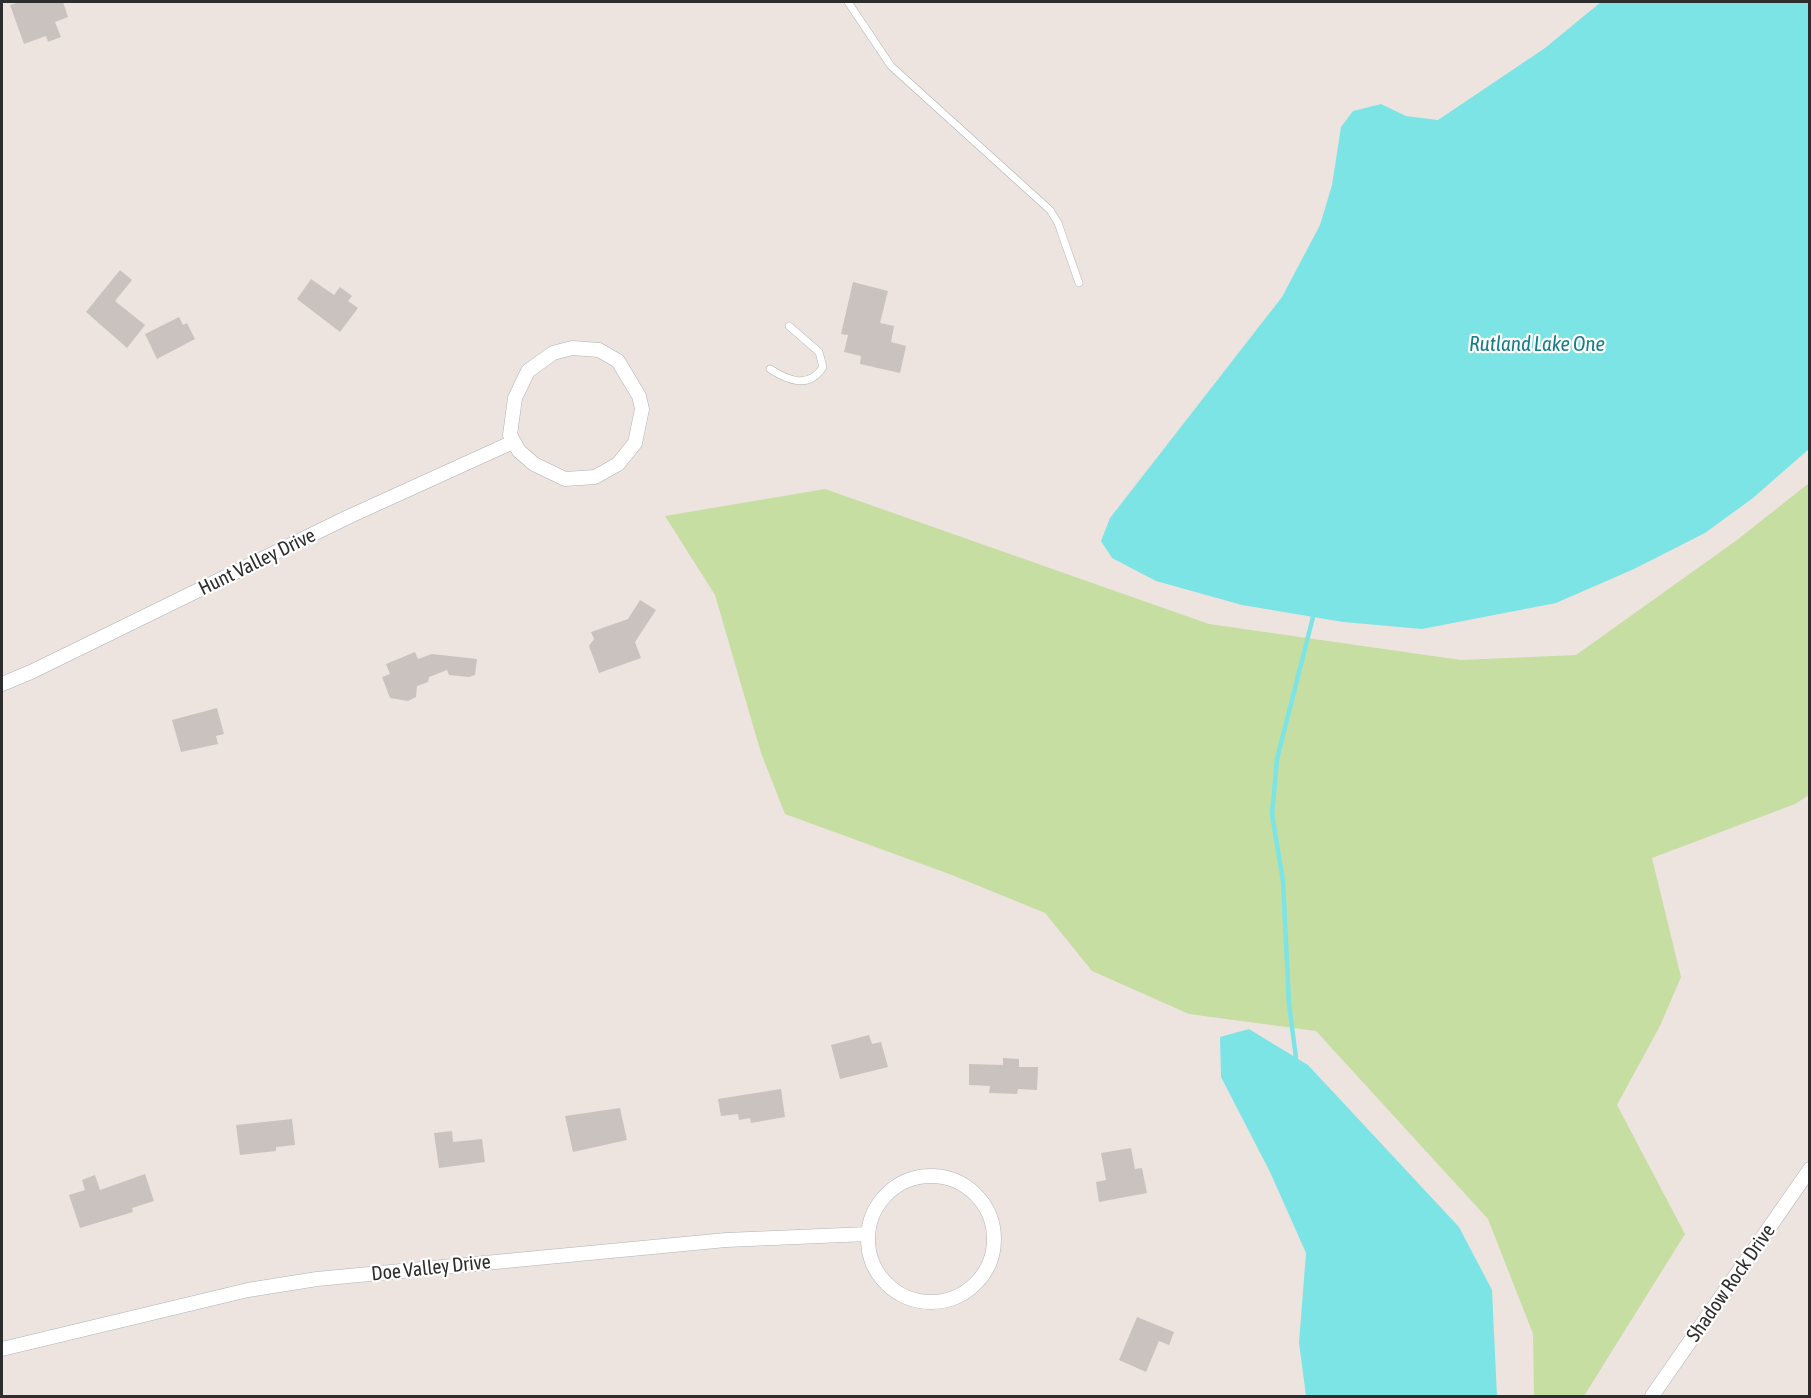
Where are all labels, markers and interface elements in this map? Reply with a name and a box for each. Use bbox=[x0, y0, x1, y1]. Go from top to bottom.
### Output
water label: Rutland Lake One bbox=[1469, 331, 1605, 357]
street label: Hunt Valley Drive bbox=[195, 523, 319, 601]
street label: Shadow Rock Drive bbox=[1682, 1220, 1780, 1346]
street label: Doe Valley Drive bbox=[370, 1250, 492, 1286]

